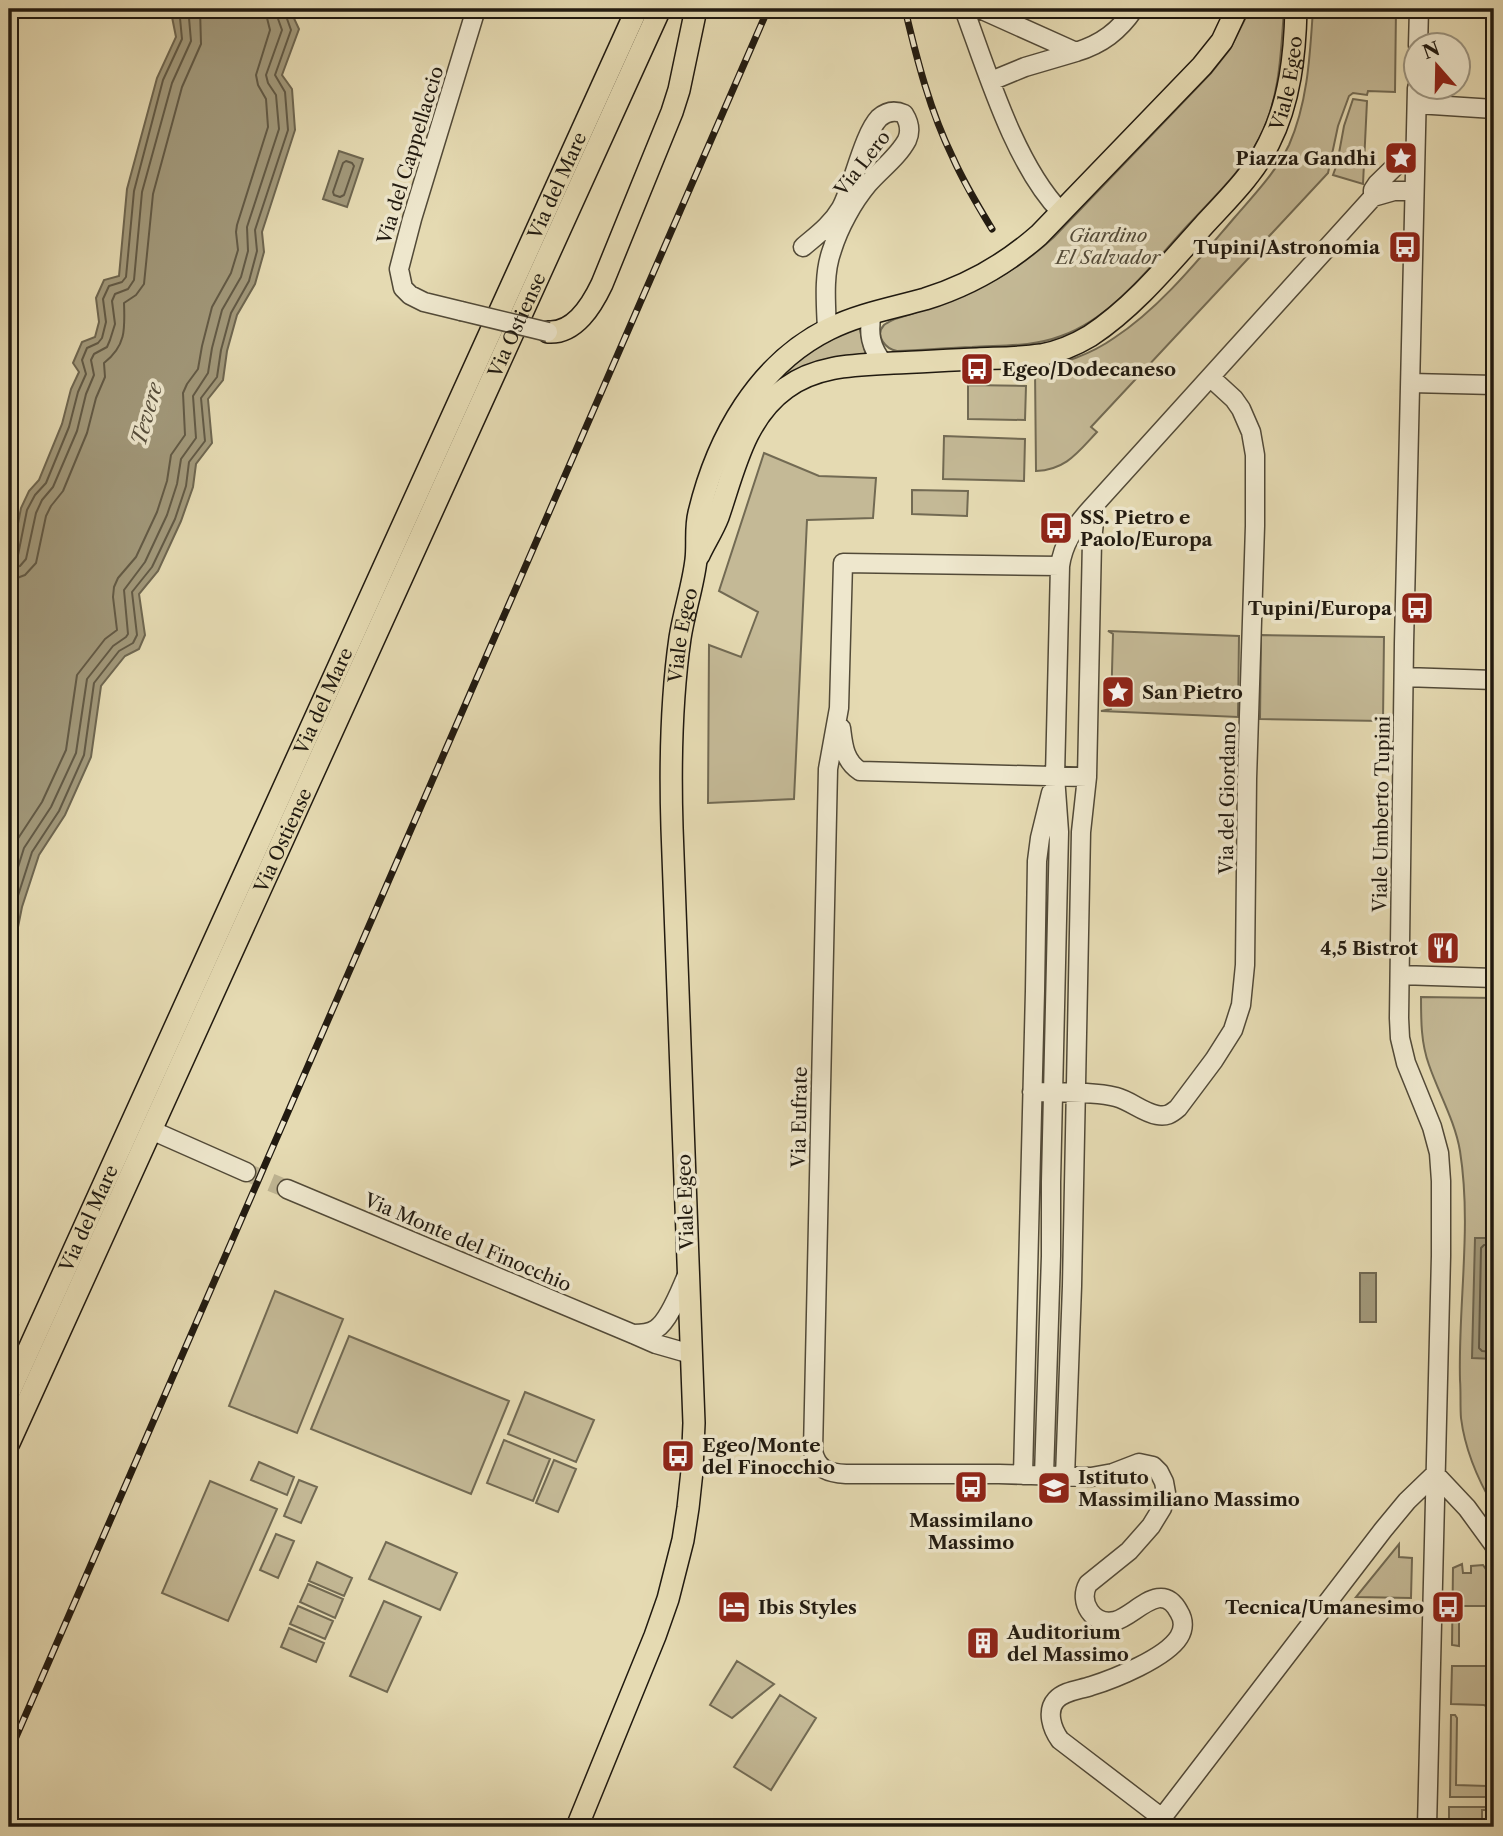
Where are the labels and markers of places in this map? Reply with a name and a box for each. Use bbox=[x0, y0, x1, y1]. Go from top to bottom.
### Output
place icon: Piazza Gandhi bbox=[1382, 139, 1420, 177]
place label: Piazza Gandhi bbox=[1236, 147, 1376, 170]
bus stop icon: Tupini/Astronomia bbox=[1386, 228, 1424, 266]
place label: Tupini/Astronomia bbox=[1193, 236, 1381, 259]
bus stop icon: Egeo/Dodecaneso bbox=[958, 350, 996, 388]
place label: Egeo/Dodecaneso bbox=[1002, 358, 1176, 381]
place label: SS. Pietro e Paolo/Europa bbox=[1080, 506, 1214, 551]
bus stop icon: SS. Pietro e Paolo/Europa bbox=[1037, 509, 1075, 547]
bus stop icon: Tupini/Europa bbox=[1398, 589, 1436, 627]
place label: Tupini/Europa bbox=[1248, 597, 1393, 620]
place icon: San Pietro bbox=[1099, 673, 1137, 711]
place label: San Pietro bbox=[1142, 681, 1243, 704]
restaurant icon: 4,5 Bistrot bbox=[1424, 929, 1462, 967]
place label: 4,5 Bistrot bbox=[1320, 937, 1418, 960]
place label: Egeo/Monte del Finocchio bbox=[702, 1434, 835, 1479]
bus stop icon: Egeo/Monte del Finocchio bbox=[659, 1437, 697, 1475]
place label: Istituto Massimiliano Massimo bbox=[1078, 1466, 1300, 1511]
bus stop icon: Massimilano Massimo bbox=[952, 1468, 990, 1506]
school or university icon: Istituto Massimiliano Massimo bbox=[1035, 1469, 1073, 1507]
place label: Massimilano Massimo bbox=[909, 1509, 1033, 1554]
hotel icon: Ibis Styles bbox=[715, 1588, 753, 1626]
bus stop icon: Tecnica/Umanesimo bbox=[1429, 1588, 1467, 1626]
place label: Ibis Styles bbox=[758, 1596, 857, 1619]
place label: Tecnica/Umanesimo bbox=[1225, 1596, 1424, 1619]
place label: Auditorium del Massimo bbox=[1006, 1621, 1129, 1666]
building icon: Auditorium del Massimo bbox=[964, 1624, 1002, 1662]

